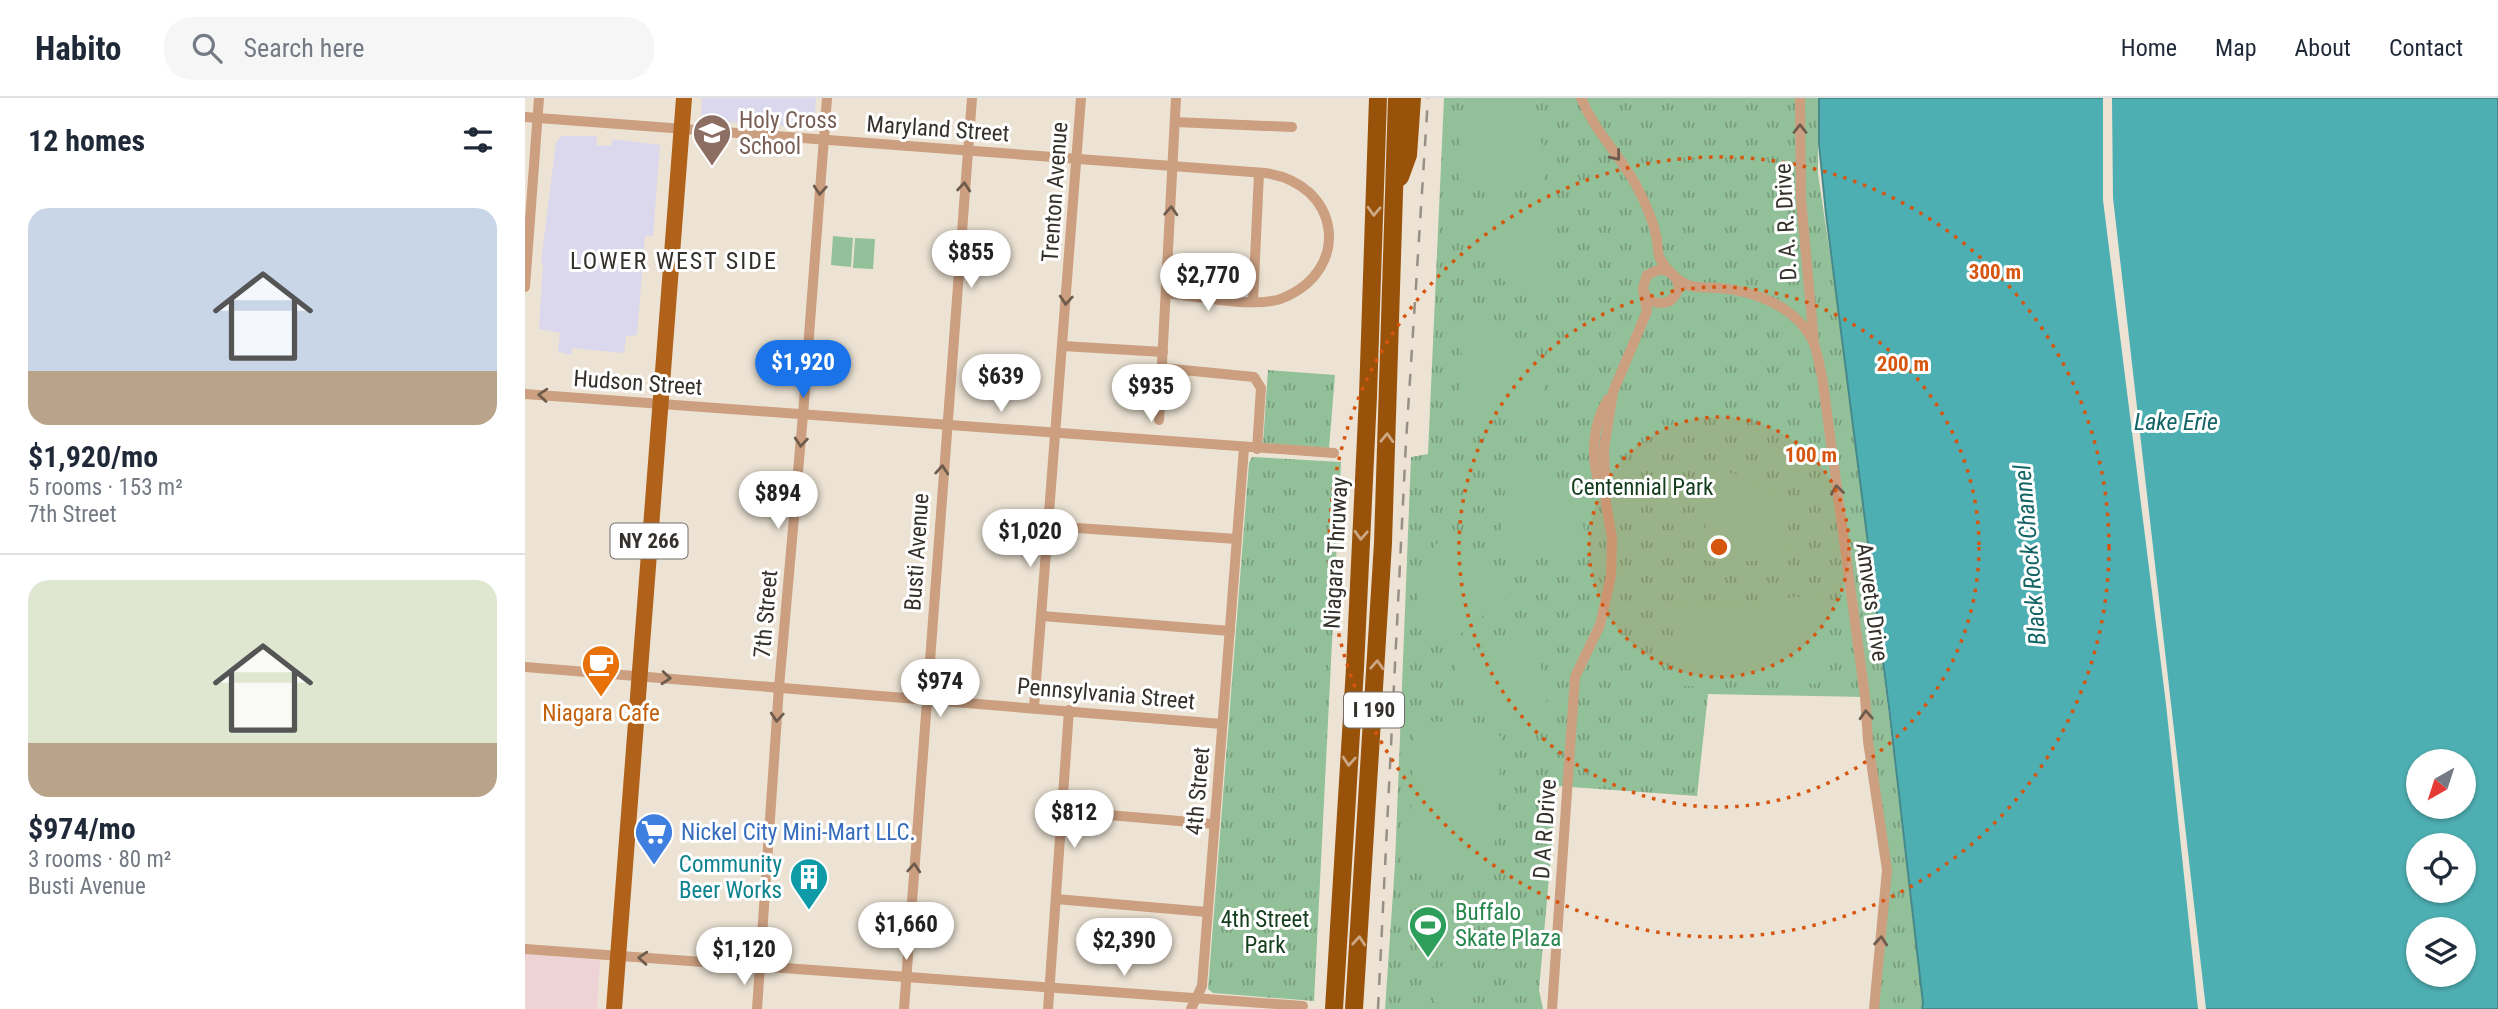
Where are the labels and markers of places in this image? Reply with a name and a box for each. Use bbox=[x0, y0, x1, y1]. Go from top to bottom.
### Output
place label: Holy Cross School bbox=[739, 107, 837, 160]
school or university icon: Holy Cross School bbox=[691, 112, 733, 167]
pin: $855 bbox=[930, 230, 1012, 290]
pin: $2,770 bbox=[1151, 254, 1265, 313]
pin: $1,920 bbox=[746, 341, 860, 400]
pin: $639 bbox=[960, 354, 1042, 414]
pin: $935 bbox=[1110, 364, 1192, 424]
pin: $894 bbox=[737, 472, 819, 531]
pin: $1,020 bbox=[973, 510, 1087, 569]
centre of rings bbox=[1707, 535, 1731, 559]
cafe icon: Niagara Cafe bbox=[580, 643, 622, 698]
pin: $974 bbox=[899, 660, 981, 719]
place label: Niagara Cafe bbox=[542, 700, 660, 727]
pin: $812 bbox=[1033, 790, 1115, 850]
supermarket icon: Nickel City Mini-Mart LLC. bbox=[633, 811, 675, 866]
place label: Nickel City Mini-Mart LLC. bbox=[681, 819, 916, 846]
place label: Community Beer Works bbox=[679, 851, 782, 904]
building icon: Community Beer Works bbox=[788, 856, 830, 911]
place label: Buffalo Skate Plaza bbox=[1455, 899, 1561, 952]
pin: $1,660 bbox=[849, 902, 963, 962]
sports icon: Buffalo Skate Plaza bbox=[1407, 904, 1449, 959]
pin: $2,390 bbox=[1067, 918, 1181, 978]
pin: $1,120 bbox=[687, 928, 801, 987]

